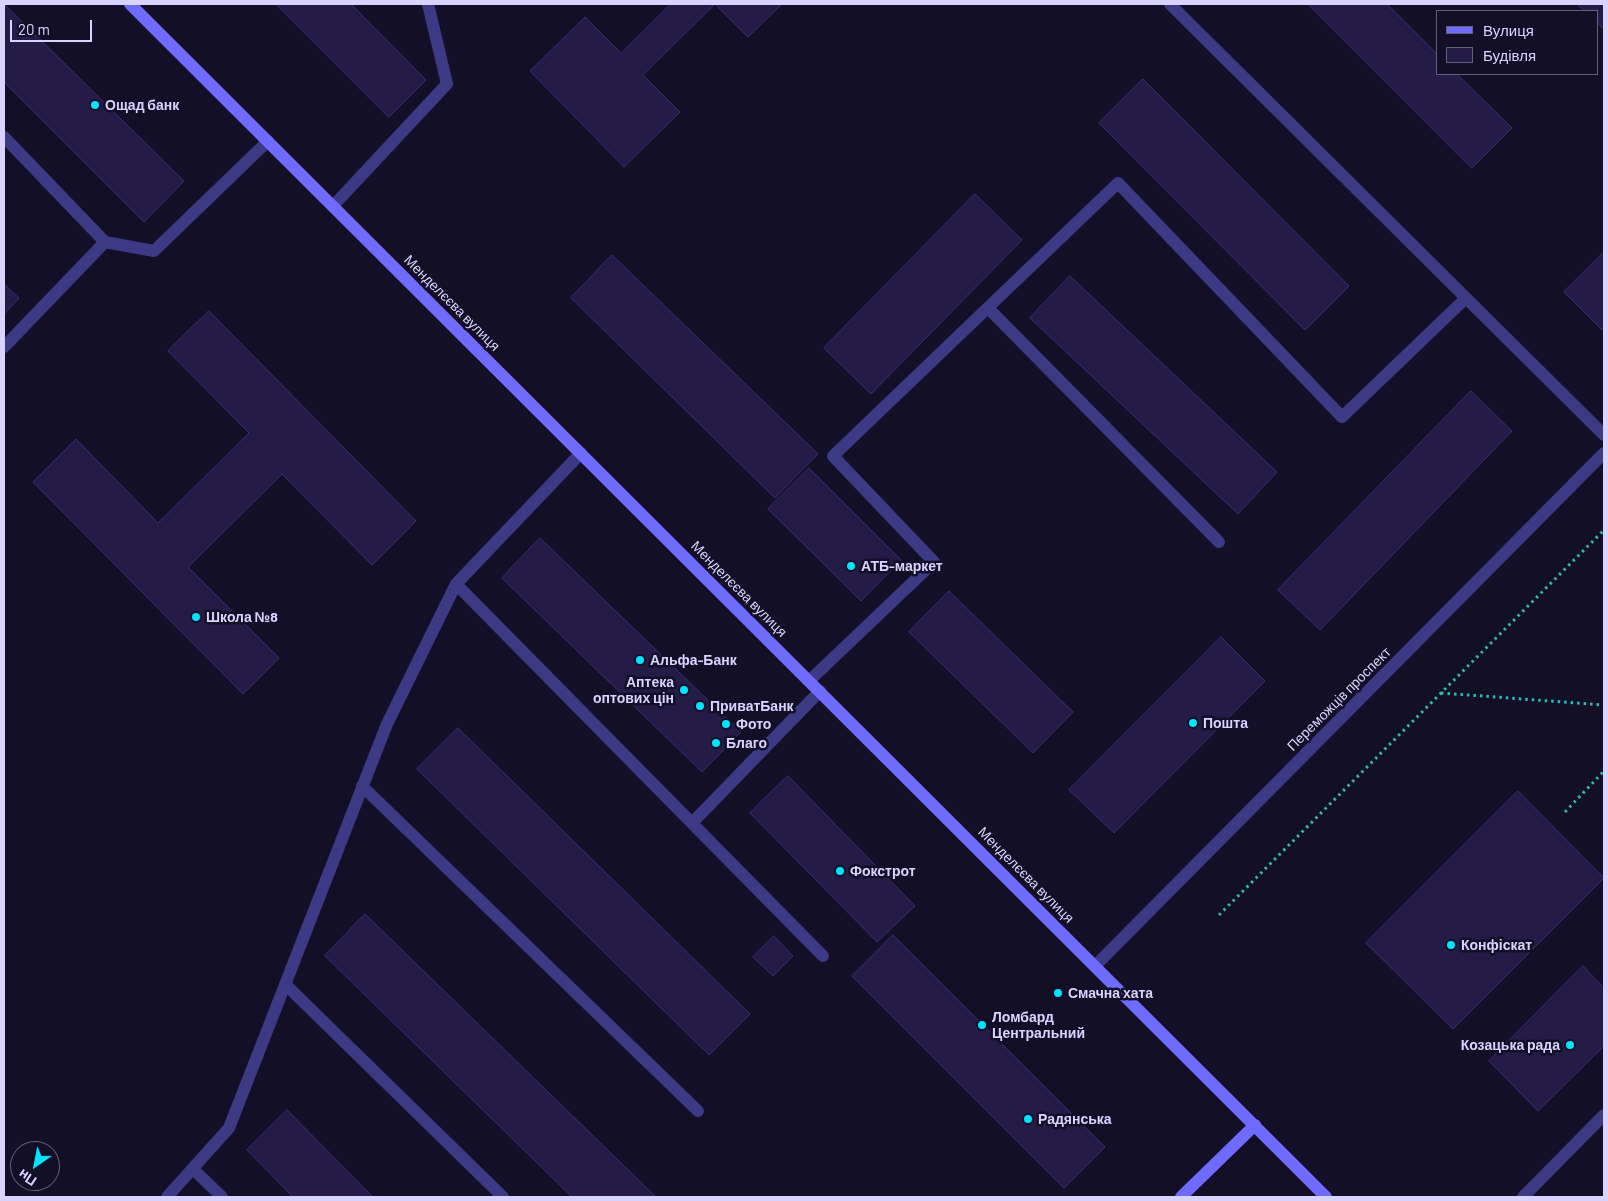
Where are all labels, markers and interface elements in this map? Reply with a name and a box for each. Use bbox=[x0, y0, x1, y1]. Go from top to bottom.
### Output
scale bar bbox=[12, 10, 95, 42]
legend bbox=[1436, 10, 1598, 75]
text: 20 m bbox=[18, 20, 50, 38]
text: Вулиця bbox=[1483, 21, 1534, 39]
text: Будівля bbox=[1483, 46, 1536, 64]
place label: Ощад банк bbox=[105, 97, 179, 113]
marker: Ощад банк bbox=[89, 99, 101, 111]
street label: Менделєєва вулиця bbox=[401, 252, 503, 354]
street label: Менделєєва вулиця bbox=[688, 538, 790, 640]
place label: АТБ-маркет bbox=[861, 558, 943, 574]
marker: АТБ-маркет bbox=[845, 560, 857, 572]
place label: Школа №8 bbox=[206, 609, 278, 625]
marker: Школа №8 bbox=[190, 611, 202, 623]
street label: Переможців проспект bbox=[1284, 644, 1394, 754]
place label: Альфа-Банк bbox=[650, 652, 737, 668]
marker: Альфа-Банк bbox=[634, 654, 646, 666]
place label: Аптека оптових цін bbox=[593, 674, 674, 706]
marker: Аптека оптових цін bbox=[678, 684, 690, 696]
place label: ПриватБанк bbox=[710, 698, 794, 714]
marker: ПриватБанк bbox=[694, 700, 706, 712]
place label: Пошта bbox=[1203, 715, 1248, 731]
place label: Фото bbox=[736, 716, 771, 732]
marker: Пошта bbox=[1187, 717, 1199, 729]
marker: Фото bbox=[720, 718, 732, 730]
place label: Благо bbox=[726, 735, 767, 751]
marker: Благо bbox=[710, 737, 722, 749]
street label: Менделєєва вулиця bbox=[975, 824, 1077, 926]
place label: Фокстрот bbox=[850, 863, 916, 879]
marker: Фокстрот bbox=[834, 865, 846, 877]
place label: Конфіскат bbox=[1461, 937, 1532, 953]
marker: Конфіскат bbox=[1445, 939, 1457, 951]
place label: Смачна хата bbox=[1068, 985, 1153, 1001]
marker: Смачна хата bbox=[1052, 987, 1064, 999]
place label: Ломбард Центральний bbox=[992, 1009, 1085, 1042]
marker: Ломбард Центральний bbox=[976, 1019, 988, 1031]
place label: Козацька рада bbox=[1461, 1037, 1560, 1053]
marker: Козацька рада bbox=[1564, 1039, 1576, 1051]
place label: Радянська bbox=[1038, 1111, 1112, 1127]
marker: Радянська bbox=[1022, 1113, 1034, 1125]
north arrow bbox=[10, 1141, 60, 1191]
text: Пн bbox=[15, 1166, 40, 1190]

